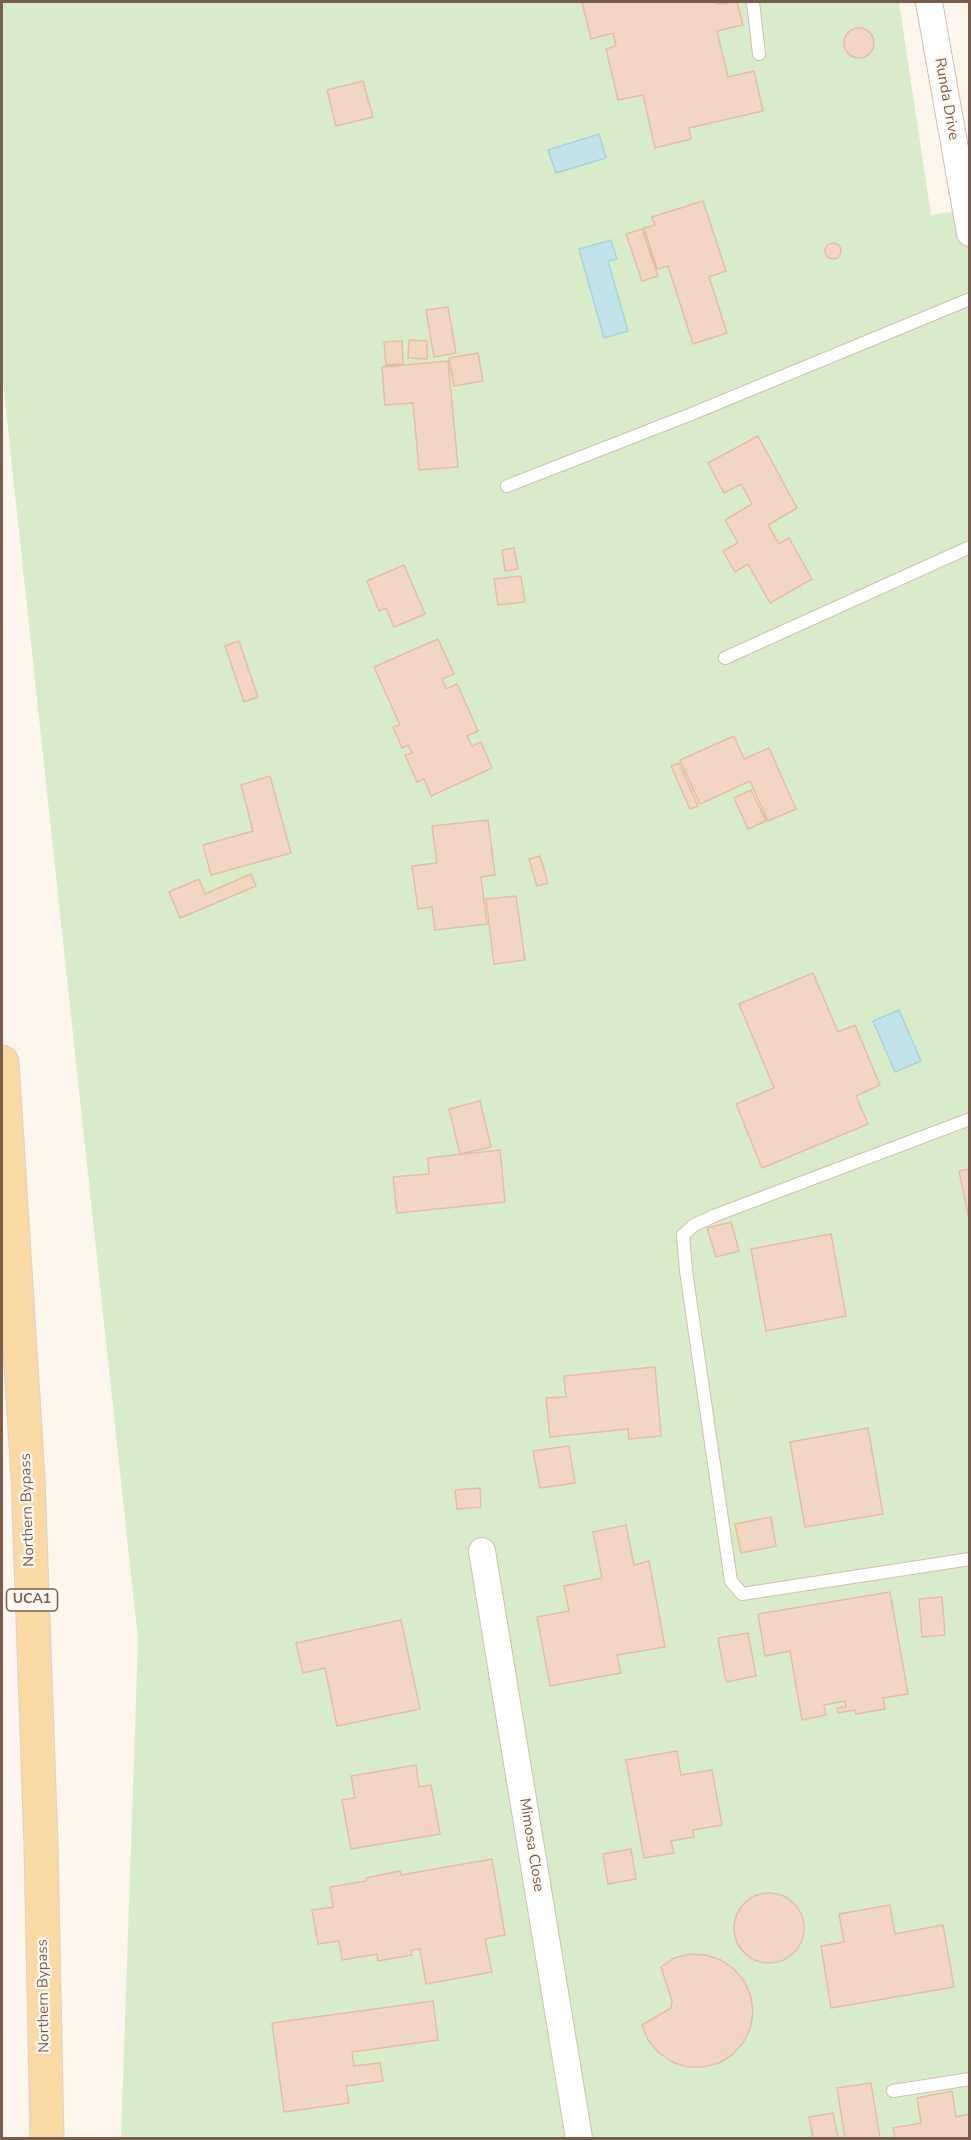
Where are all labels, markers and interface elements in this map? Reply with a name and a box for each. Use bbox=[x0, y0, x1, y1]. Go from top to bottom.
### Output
street label: Runda Drive bbox=[930, 57, 962, 141]
street label: Northern Bypass bbox=[17, 1453, 39, 1567]
road number: UCA1 bbox=[6, 1589, 57, 1611]
street label: Mimosa Close bbox=[515, 1797, 547, 1893]
street label: Northern Bypass bbox=[34, 1939, 54, 2053]

